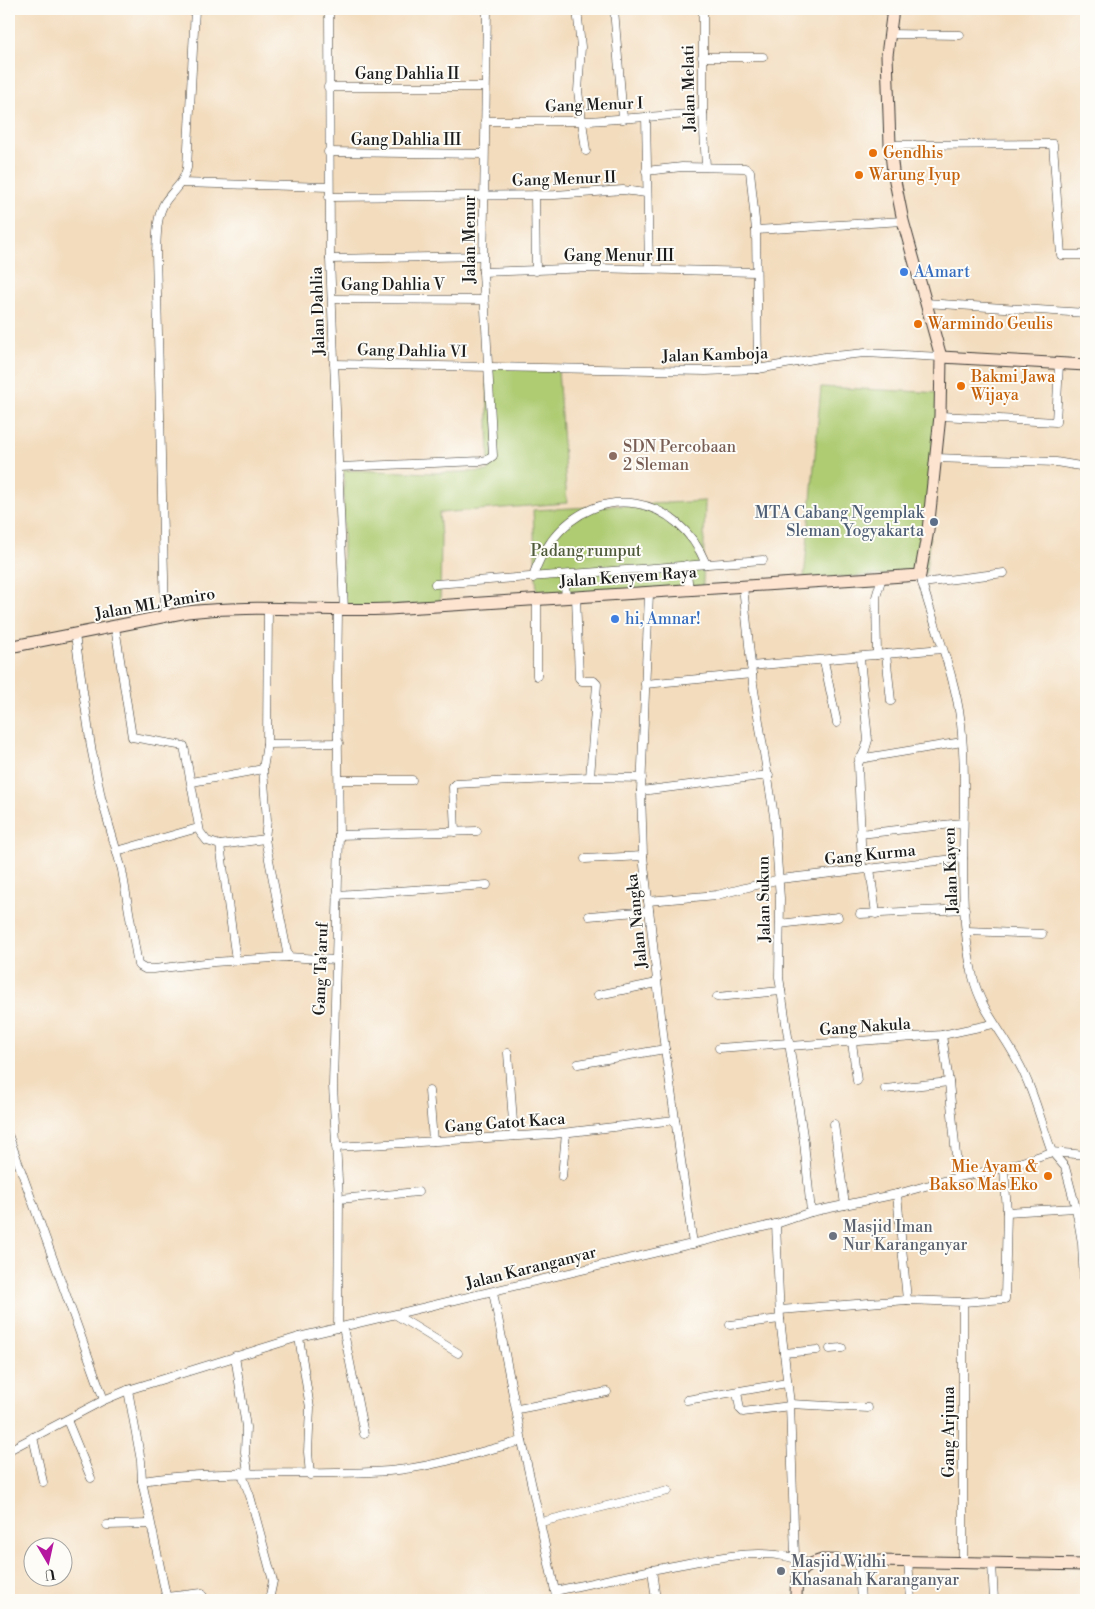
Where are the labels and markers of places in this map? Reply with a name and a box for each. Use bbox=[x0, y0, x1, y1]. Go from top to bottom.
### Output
place label: Gendhis bbox=[883, 143, 943, 163]
marker: Gendhis bbox=[867, 147, 879, 159]
place label: Warung Iyup bbox=[868, 165, 960, 185]
marker: Warung Iyup bbox=[853, 169, 865, 181]
place label: AAmart bbox=[913, 262, 970, 282]
marker: AAmart bbox=[898, 266, 910, 278]
place label: Warmindo Geulis bbox=[927, 314, 1053, 334]
marker: Warmindo Geulis bbox=[912, 318, 924, 330]
place label: Bakmi Jawa Wijaya bbox=[970, 367, 1056, 405]
marker: Bakmi Jawa Wijaya bbox=[955, 380, 967, 392]
place label: SDN Percobaan 2 Sleman bbox=[623, 437, 737, 475]
marker: SDN Percobaan 2 Sleman bbox=[607, 450, 619, 462]
place label: MTA Cabang Ngemplak Sleman Yogyakarta bbox=[755, 503, 926, 541]
marker: MTA Cabang Ngemplak Sleman Yogyakarta bbox=[928, 516, 940, 528]
place label: hi, Amnar! bbox=[625, 609, 700, 629]
marker: hi, Amnar! bbox=[609, 613, 621, 625]
place label: Mie Ayam & Bakso Mas Eko bbox=[929, 1157, 1038, 1195]
marker: Mie Ayam & Bakso Mas Eko bbox=[1042, 1170, 1054, 1182]
place label: Masjid Iman Nur Karanganyar bbox=[843, 1217, 968, 1255]
marker: Masjid Iman Nur Karanganyar bbox=[827, 1230, 839, 1242]
place label: Masjid Widhi Khasanah Karanganyar bbox=[791, 1552, 959, 1590]
marker: Masjid Widhi Khasanah Karanganyar bbox=[775, 1565, 787, 1577]

